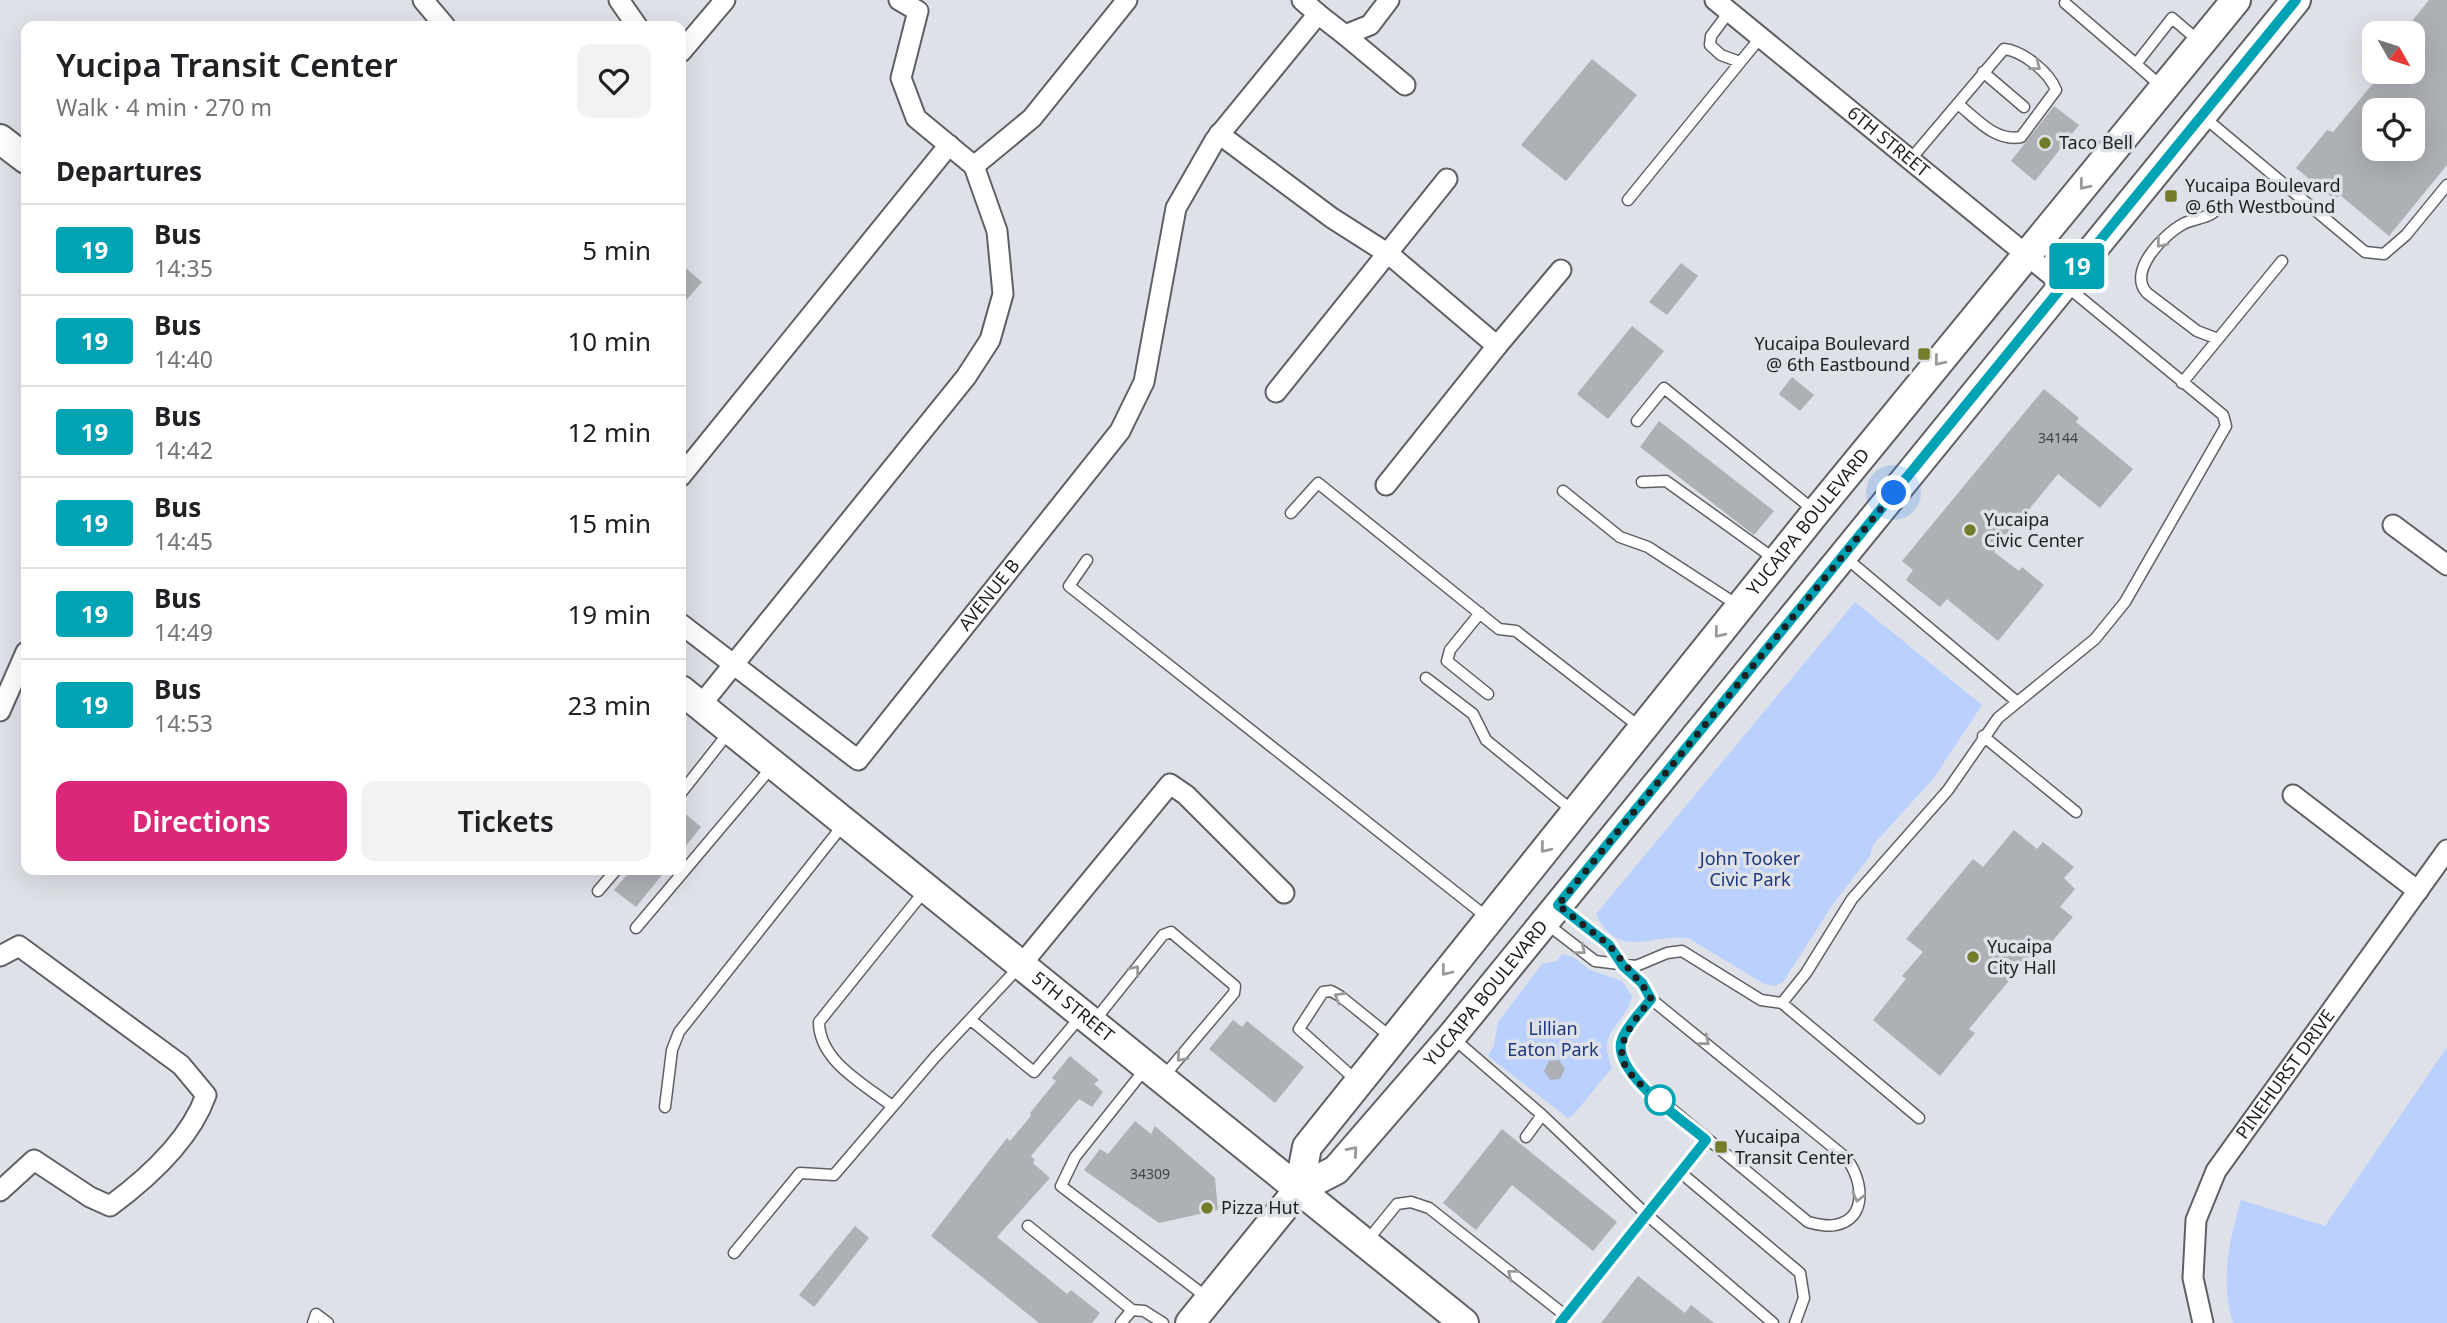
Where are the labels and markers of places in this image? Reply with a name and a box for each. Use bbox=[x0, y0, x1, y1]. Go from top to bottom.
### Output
place label: Taco Bell bbox=[2059, 130, 2133, 154]
marker: Taco Bell bbox=[2037, 135, 2053, 151]
place label: Yucaipa Boulevard @ 6th Westbound bbox=[2185, 173, 2341, 218]
marker: Yucaipa Boulevard @ 6th Westbound bbox=[2163, 188, 2179, 204]
place label: Yucaipa Boulevard @ 6th Eastbound bbox=[1754, 331, 1910, 376]
marker: Yucaipa Boulevard @ 6th Eastbound bbox=[1916, 346, 1932, 362]
place label: Yucaipa Civic Center bbox=[1984, 507, 2084, 552]
marker: Yucaipa Civic Center bbox=[1962, 522, 1978, 538]
place label: Yucaipa City Hall bbox=[1987, 934, 2056, 979]
marker: Yucaipa City Hall bbox=[1965, 949, 1981, 965]
unlabelled marker bbox=[1645, 1085, 1675, 1115]
place label: Yucaipa Transit Center bbox=[1735, 1124, 1854, 1169]
marker: Yucaipa Transit Center bbox=[1713, 1139, 1729, 1155]
place label: Pizza Hut bbox=[1221, 1195, 1300, 1219]
marker: Pizza Hut bbox=[1199, 1200, 1215, 1216]

